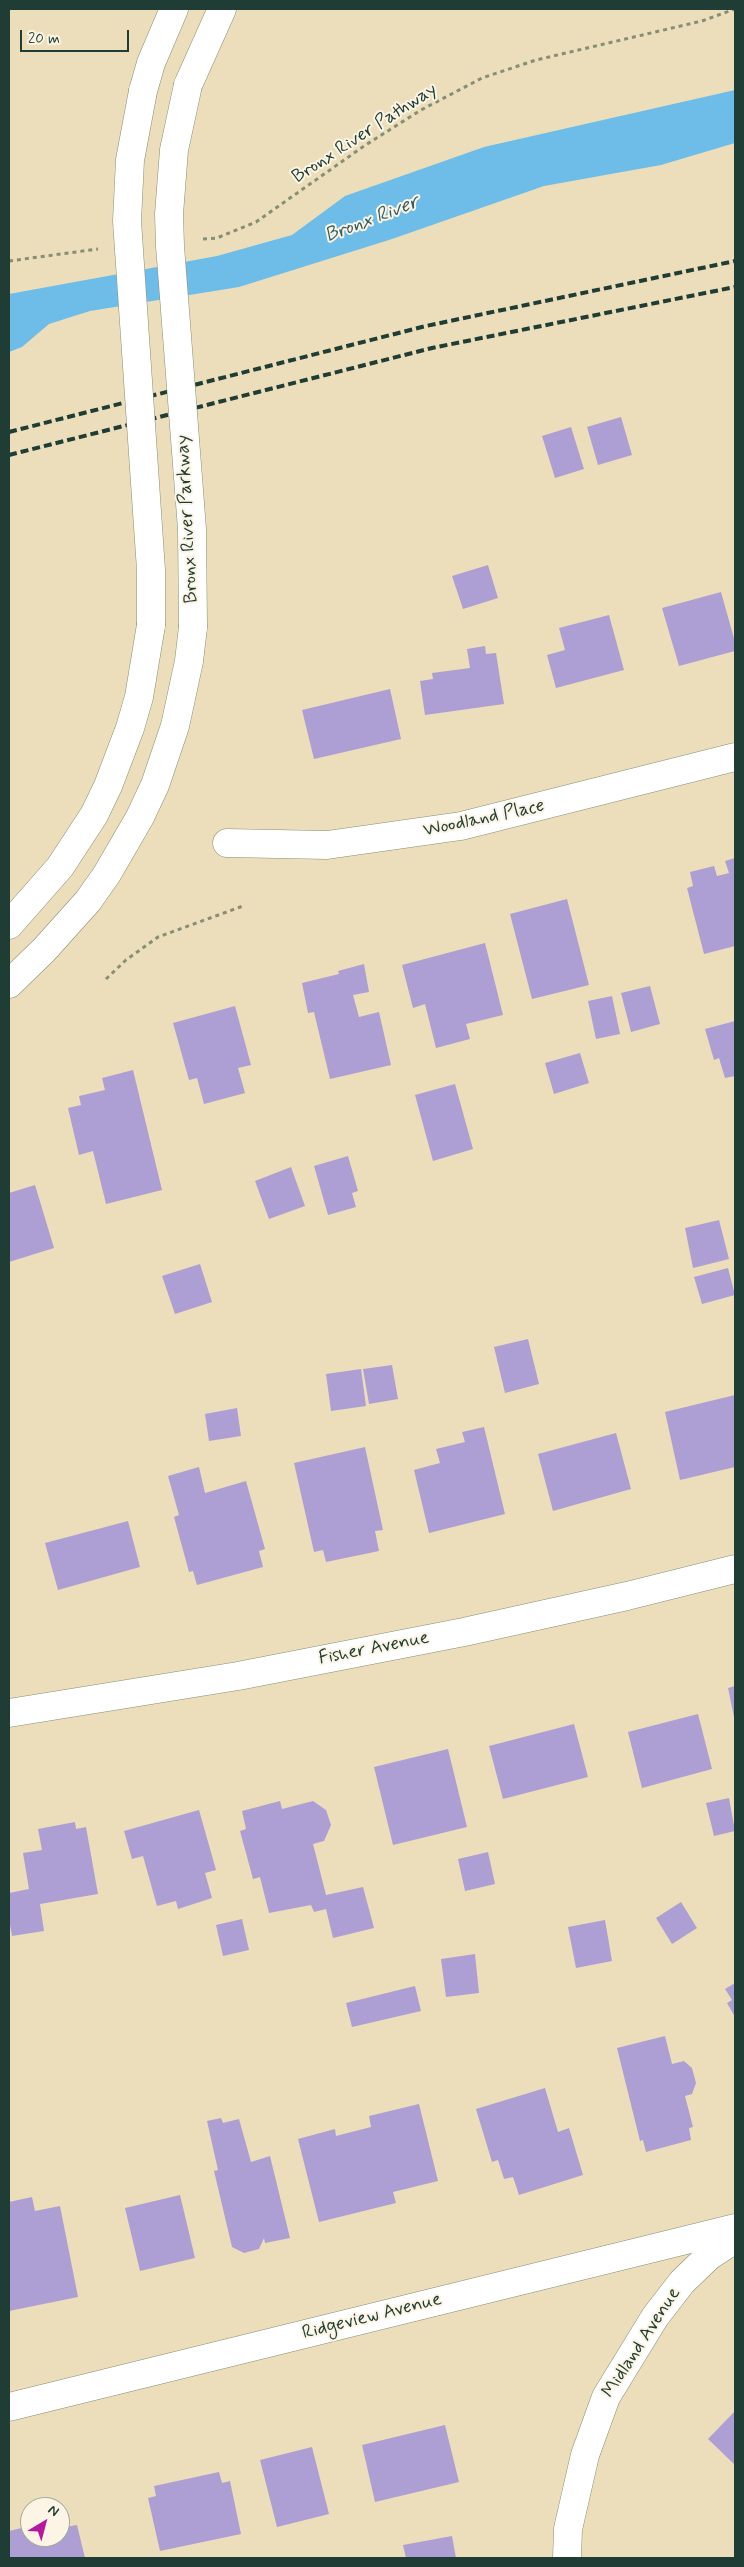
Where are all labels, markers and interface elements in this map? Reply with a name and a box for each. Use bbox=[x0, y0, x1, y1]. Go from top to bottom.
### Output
scale bar bbox=[22, 20, 131, 52]
text: 20 m bbox=[28, 29, 60, 49]
street label: Bronx River Pathway bbox=[288, 79, 442, 189]
water label: Bronx River bbox=[322, 191, 422, 249]
street label: Bronx River Parkway bbox=[172, 434, 204, 604]
street label: Woodland Place bbox=[421, 795, 547, 843]
street label: Fisher Avenue bbox=[317, 1627, 431, 1671]
street label: Midland Avenue bbox=[598, 2283, 686, 2403]
street label: Ridgeview Avenue bbox=[300, 2289, 444, 2345]
north arrow bbox=[20, 2497, 70, 2547]
text: N bbox=[44, 2501, 63, 2521]

